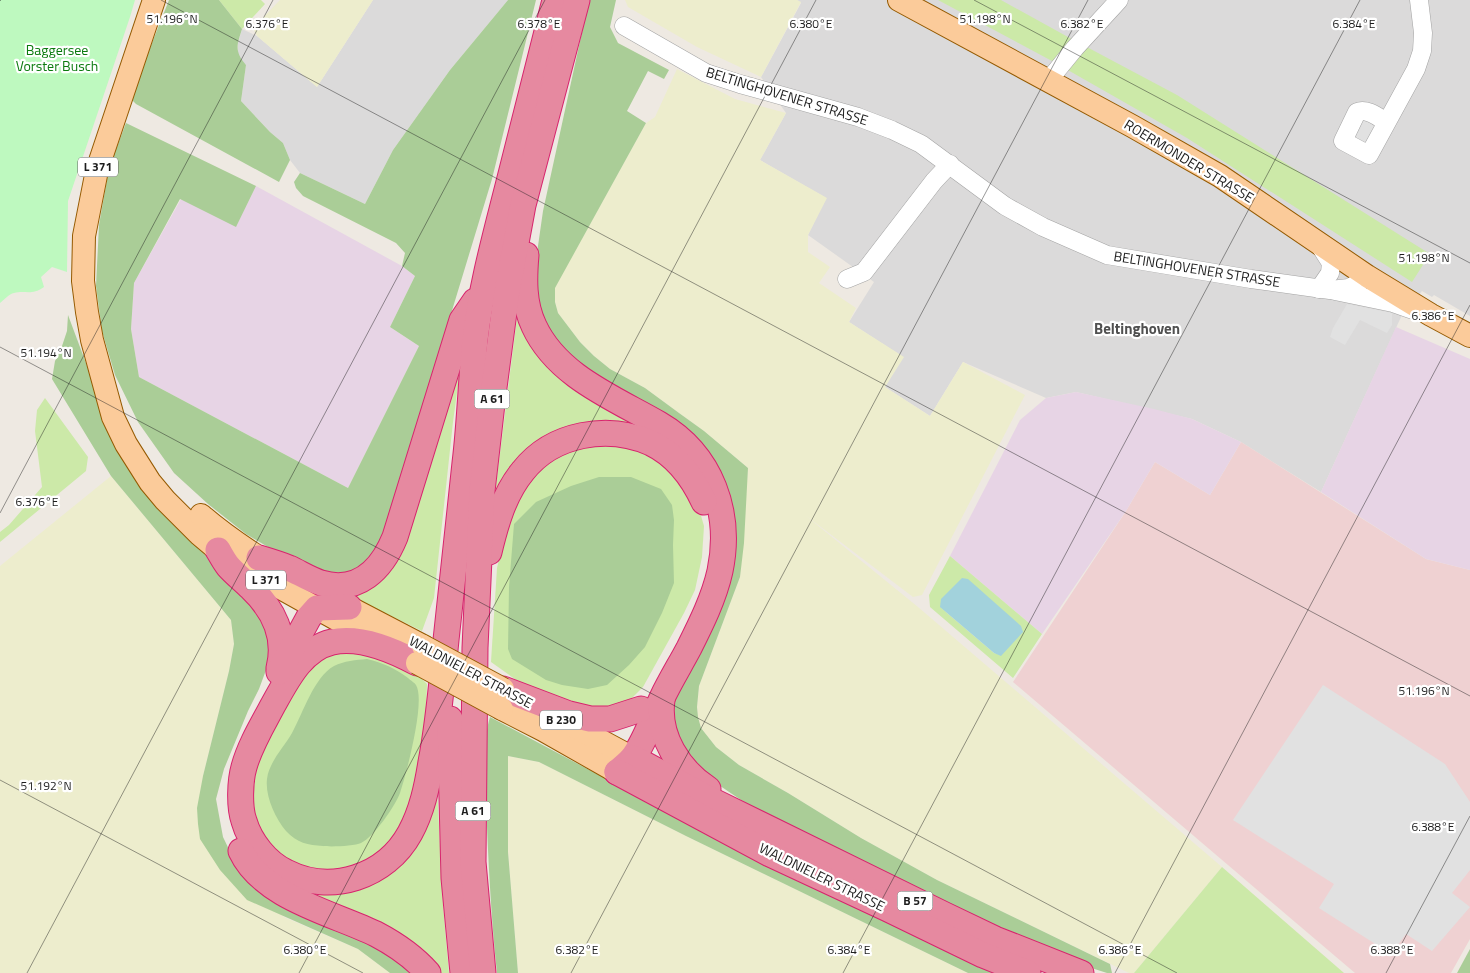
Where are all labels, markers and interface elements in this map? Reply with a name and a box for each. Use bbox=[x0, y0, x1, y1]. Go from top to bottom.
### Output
text: 51.196°N bbox=[146, 9, 198, 28]
text: 51.198°N bbox=[959, 9, 1011, 28]
text: 6.376°E bbox=[246, 14, 289, 33]
text: 6.378°E bbox=[518, 14, 561, 33]
text: 6.380°E bbox=[790, 14, 833, 33]
text: 6.382°E bbox=[1061, 14, 1104, 33]
text: 6.384°E bbox=[1333, 14, 1376, 33]
park label: Baggersee Vorster Busch bbox=[16, 39, 98, 76]
street label: BELTINGHOVENER STRASSE bbox=[703, 61, 871, 130]
street label: ROERMONDER STRASSE bbox=[1120, 114, 1258, 208]
road number: L 371 bbox=[78, 158, 118, 176]
street label: BELTINGHOVENER STRASSE bbox=[1112, 245, 1282, 292]
text: 51.198°N bbox=[1398, 248, 1450, 267]
text: 6.386°E bbox=[1412, 306, 1455, 325]
district label: Beltinghoven bbox=[1094, 317, 1180, 340]
text: 51.194°N bbox=[20, 343, 72, 362]
road number: A 61 bbox=[474, 389, 510, 408]
text: 6.376°E bbox=[16, 492, 59, 511]
road number: L 371 bbox=[246, 570, 286, 590]
street label: WALDNIELER STRASSE bbox=[406, 630, 537, 713]
text: 51.196°N bbox=[1398, 681, 1450, 700]
road number: B 230 bbox=[540, 710, 582, 730]
text: 51.192°N bbox=[20, 776, 72, 795]
road number: A 61 bbox=[456, 801, 490, 820]
text: 6.388°E bbox=[1412, 817, 1455, 836]
street label: WALDNIELER STRASSE bbox=[756, 837, 889, 916]
road number: B 57 bbox=[898, 891, 932, 910]
text: 6.380°E bbox=[284, 940, 327, 959]
text: 6.382°E bbox=[556, 940, 599, 959]
text: 6.384°E bbox=[828, 940, 871, 959]
text: 6.386°E bbox=[1099, 940, 1142, 959]
text: 6.388°E bbox=[1371, 940, 1414, 959]

